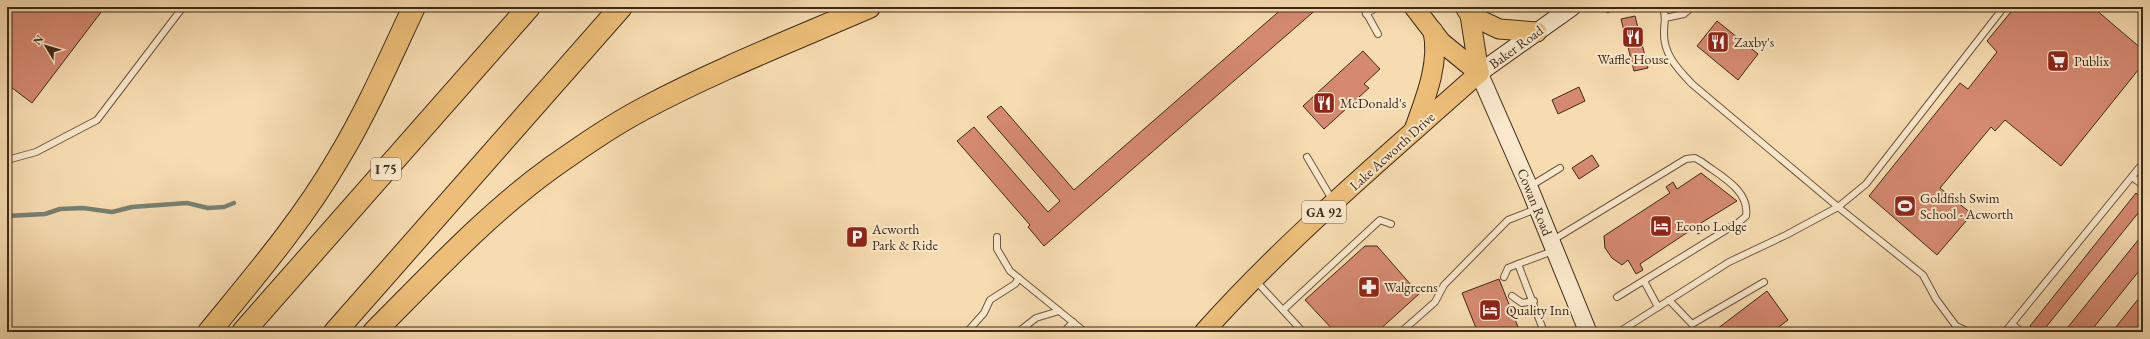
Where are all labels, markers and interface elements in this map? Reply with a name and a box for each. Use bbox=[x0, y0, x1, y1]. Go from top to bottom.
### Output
street label: Baker Road bbox=[1485, 21, 1547, 73]
restaurant icon: Waffle House bbox=[1620, 24, 1646, 50]
north arrow bbox=[26, 26, 66, 66]
restaurant icon: Zaxby's bbox=[1705, 29, 1731, 55]
text: N bbox=[30, 32, 46, 48]
place label: Zaxby's bbox=[1734, 33, 1775, 51]
supermarket icon: Publix bbox=[2045, 48, 2071, 74]
place label: Waffle House bbox=[1597, 50, 1669, 68]
place label: Publix bbox=[2074, 52, 2109, 70]
restaurant icon: McDonald's bbox=[1311, 90, 1337, 116]
place label: McDonald's bbox=[1340, 94, 1407, 112]
street label: Lake Acworth Drive bbox=[1346, 108, 1439, 194]
road number: I 75 bbox=[371, 158, 401, 180]
street label: Cowan Road bbox=[1513, 166, 1557, 239]
place label: Goldfish Swim School - Acworth bbox=[1920, 189, 2013, 223]
sports icon: Goldfish Swim School - Acworth bbox=[1892, 193, 1918, 219]
road number: GA 92 bbox=[1302, 201, 1346, 223]
hotel icon: Econo Lodge bbox=[1648, 213, 1674, 239]
place label: Econo Lodge bbox=[1676, 217, 1747, 235]
place label: Acworth Park & Ride bbox=[871, 220, 939, 254]
parking icon: Acworth Park & Ride bbox=[844, 224, 870, 250]
pharmacy icon: Walgreens bbox=[1356, 274, 1382, 300]
place label: Walgreens bbox=[1384, 278, 1438, 296]
hotel icon: Quality Inn bbox=[1477, 297, 1503, 323]
place label: Quality Inn bbox=[1506, 301, 1570, 319]

